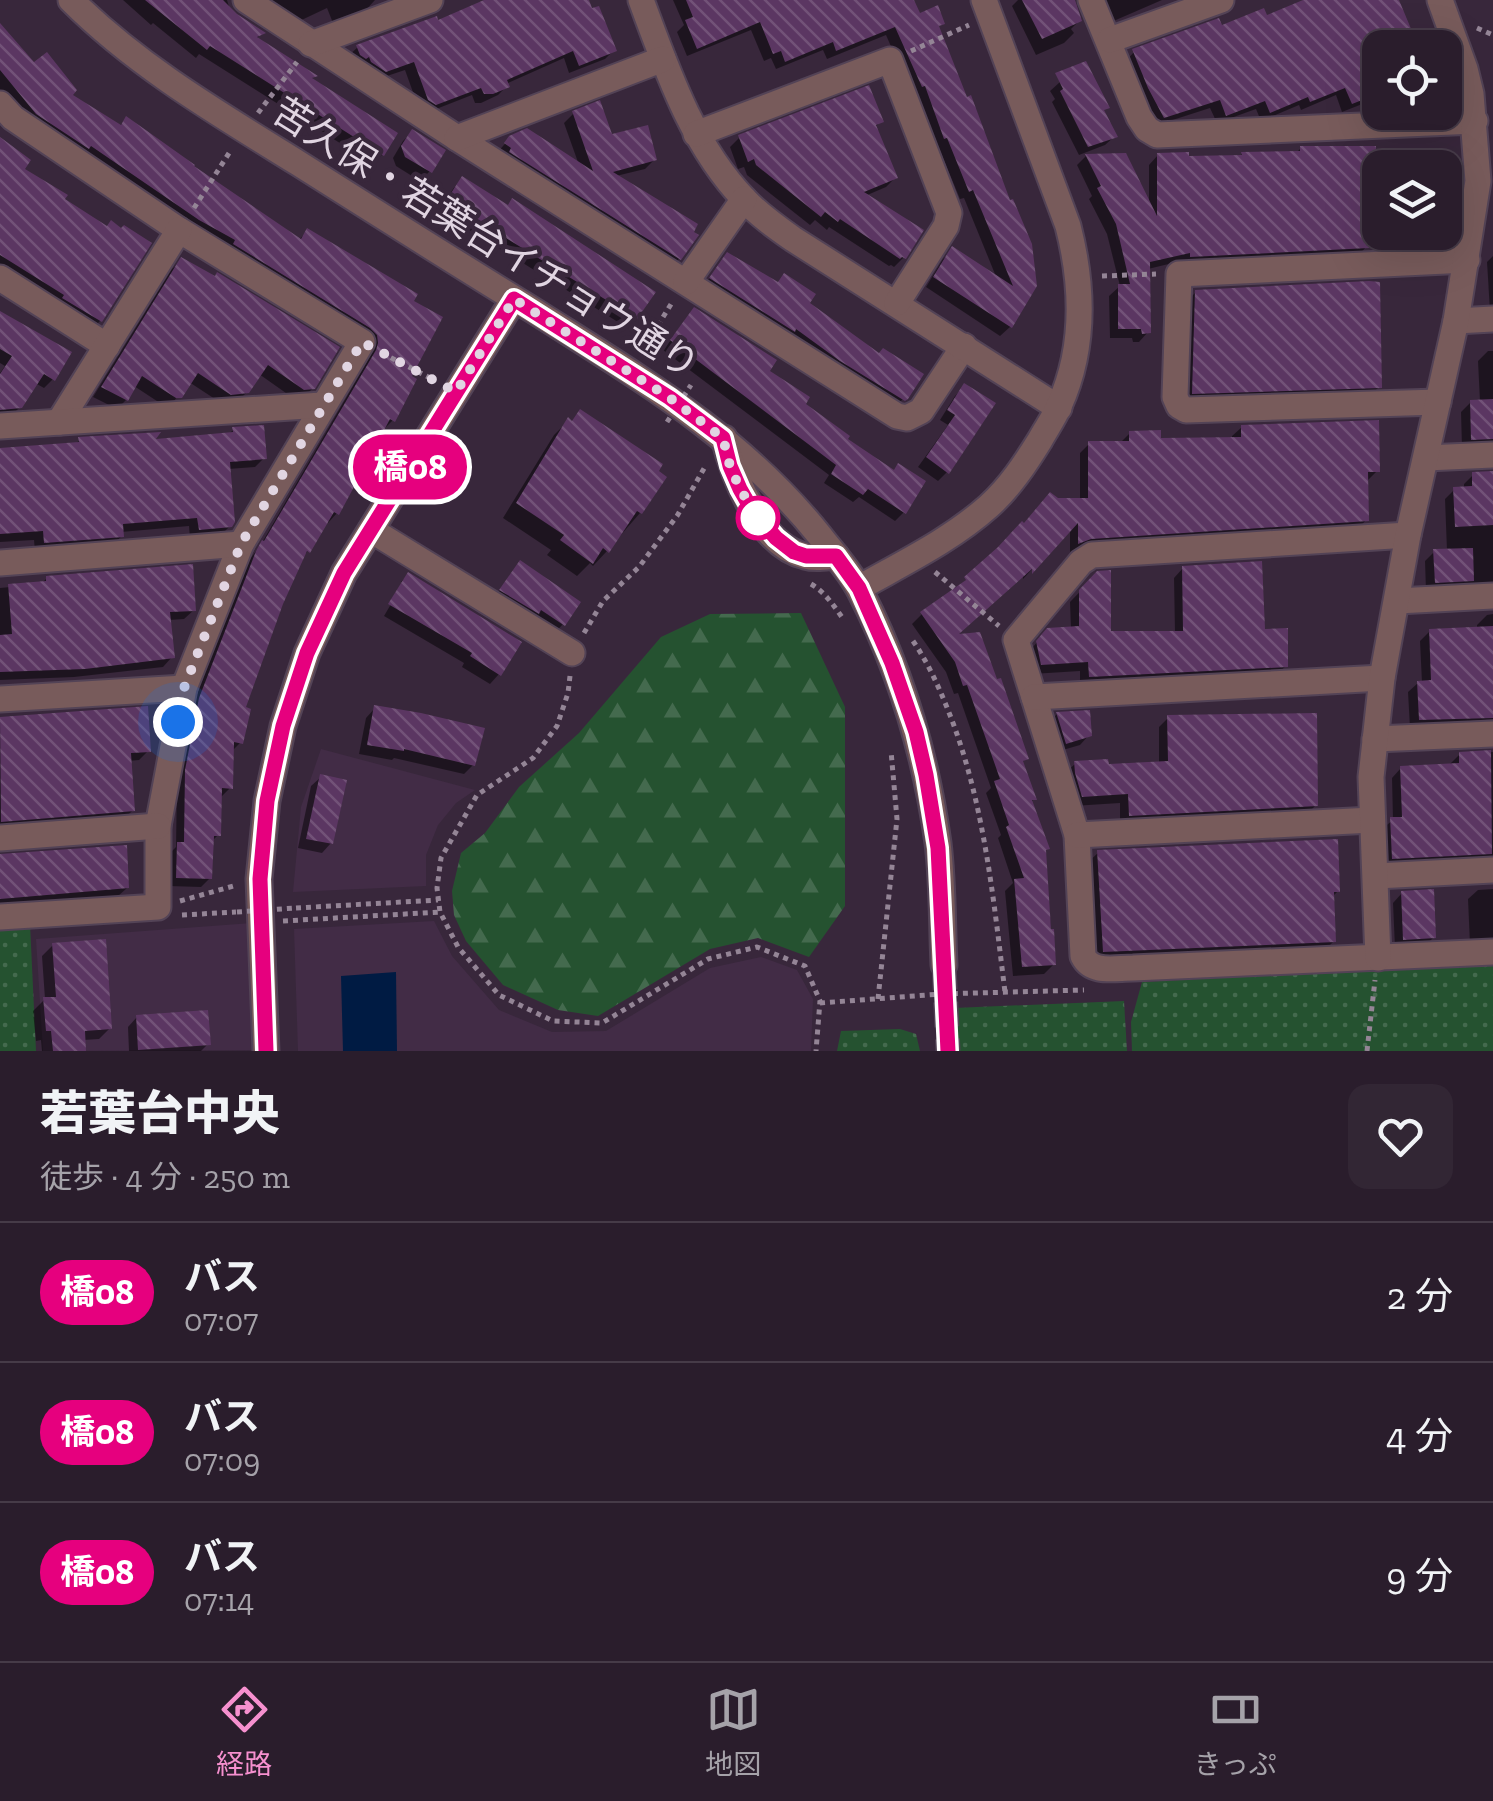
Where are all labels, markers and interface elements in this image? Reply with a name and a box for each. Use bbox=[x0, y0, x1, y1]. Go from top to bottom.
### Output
map controls bbox=[1362, 30, 1462, 250]
button: locate bbox=[1362, 30, 1462, 130]
street label: 苦久保・若葉台イチョウ通り bbox=[264, 88, 708, 388]
button: layers bbox=[1362, 150, 1462, 250]
line badge: 橋08 bbox=[352, 434, 468, 500]
text: 橋08 bbox=[373, 446, 447, 488]
unlabelled marker bbox=[737, 497, 779, 539]
your location bbox=[153, 697, 203, 747]
button: heart bbox=[1348, 1084, 1453, 1189]
text: 若葉台中央 bbox=[40, 1085, 280, 1142]
text: 徒歩 · 4 分 · 250 m bbox=[40, 1158, 290, 1196]
text: バス bbox=[184, 1254, 260, 1300]
text: 橋08 bbox=[60, 1271, 134, 1313]
text: 2 分 bbox=[1387, 1273, 1453, 1319]
text: 07:07 bbox=[184, 1301, 258, 1339]
text: バス bbox=[184, 1394, 260, 1440]
text: 橋08 bbox=[60, 1411, 134, 1453]
text: 4 分 bbox=[1386, 1413, 1453, 1459]
text: 07:09 bbox=[184, 1441, 260, 1479]
text: バス bbox=[184, 1534, 260, 1580]
text: 橋08 bbox=[60, 1551, 134, 1593]
text: 9 分 bbox=[1386, 1553, 1453, 1599]
text: 07:14 bbox=[184, 1581, 254, 1619]
tab: 経路 bbox=[216, 1682, 272, 1782]
tab: 地図 bbox=[705, 1682, 761, 1782]
tab: きっぷ bbox=[1194, 1682, 1277, 1782]

